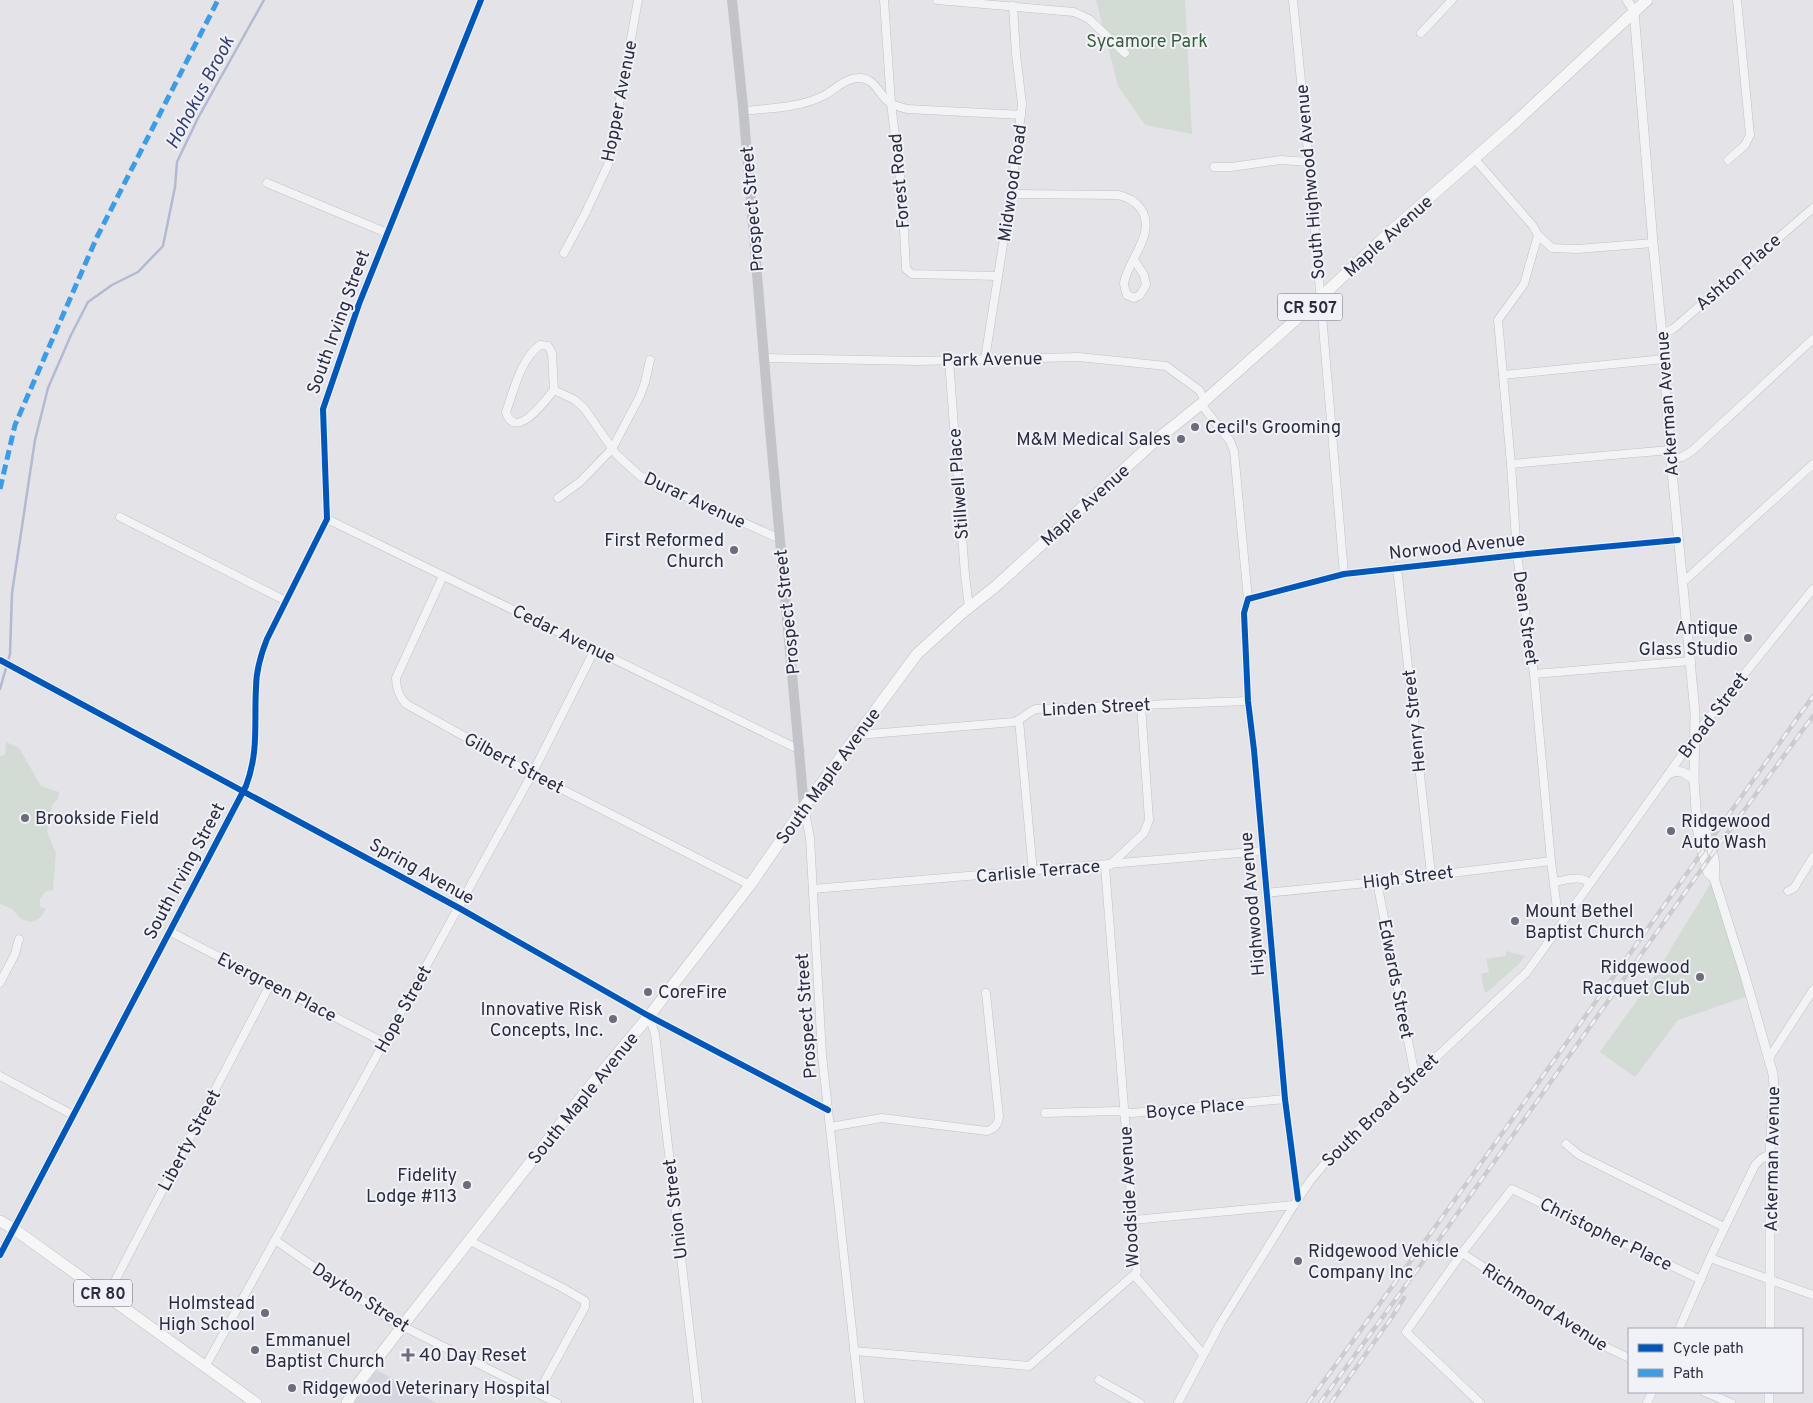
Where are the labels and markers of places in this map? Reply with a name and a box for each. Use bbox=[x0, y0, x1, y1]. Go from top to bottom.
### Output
place label: Cecil's Grooming bbox=[1205, 417, 1341, 440]
marker: Cecil's Grooming bbox=[1189, 421, 1201, 433]
place label: M&M Medical Sales bbox=[1016, 429, 1171, 452]
marker: M&M Medical Sales bbox=[1175, 433, 1187, 445]
place label: First Reformed Church bbox=[604, 530, 724, 574]
marker: First Reformed Church bbox=[728, 544, 740, 556]
place label: Antique Glass Studio bbox=[1639, 618, 1738, 662]
marker: Antique Glass Studio bbox=[1742, 632, 1754, 644]
place label: Brookside Field bbox=[35, 808, 159, 831]
place label: Ridgewood Auto Wash bbox=[1681, 811, 1771, 855]
marker: Brookside Field bbox=[19, 812, 31, 824]
marker: Ridgewood Auto Wash bbox=[1665, 825, 1677, 837]
place label: Mount Bethel Baptist Church bbox=[1525, 901, 1645, 945]
marker: Mount Bethel Baptist Church bbox=[1509, 915, 1521, 927]
place label: Ridgewood Racquet Club bbox=[1582, 957, 1690, 1001]
marker: Ridgewood Racquet Club bbox=[1694, 971, 1706, 983]
place label: CoreFire bbox=[658, 982, 727, 1005]
marker: CoreFire bbox=[642, 986, 654, 998]
place label: Innovative Risk Concepts, Inc. bbox=[481, 999, 603, 1043]
marker: Innovative Risk Concepts, Inc. bbox=[607, 1013, 619, 1025]
place label: Fidelity Lodge #113 bbox=[366, 1165, 457, 1209]
marker: Fidelity Lodge #113 bbox=[461, 1179, 473, 1191]
place label: Ridgewood Vehicle Company Inc bbox=[1308, 1241, 1459, 1285]
marker: Ridgewood Vehicle Company Inc bbox=[1292, 1255, 1304, 1267]
place label: Holmstead High School bbox=[158, 1293, 255, 1337]
marker: Holmstead High School bbox=[259, 1307, 271, 1319]
place label: Emmanuel Baptist Church bbox=[265, 1330, 385, 1374]
marker: Emmanuel Baptist Church bbox=[249, 1344, 261, 1356]
place label: 40 Day Reset bbox=[419, 1345, 527, 1368]
marker: 40 Day Reset bbox=[401, 1348, 415, 1362]
place label: Ridgewood Veterinary Hospital bbox=[302, 1378, 550, 1401]
marker: Ridgewood Veterinary Hospital bbox=[286, 1382, 298, 1394]

